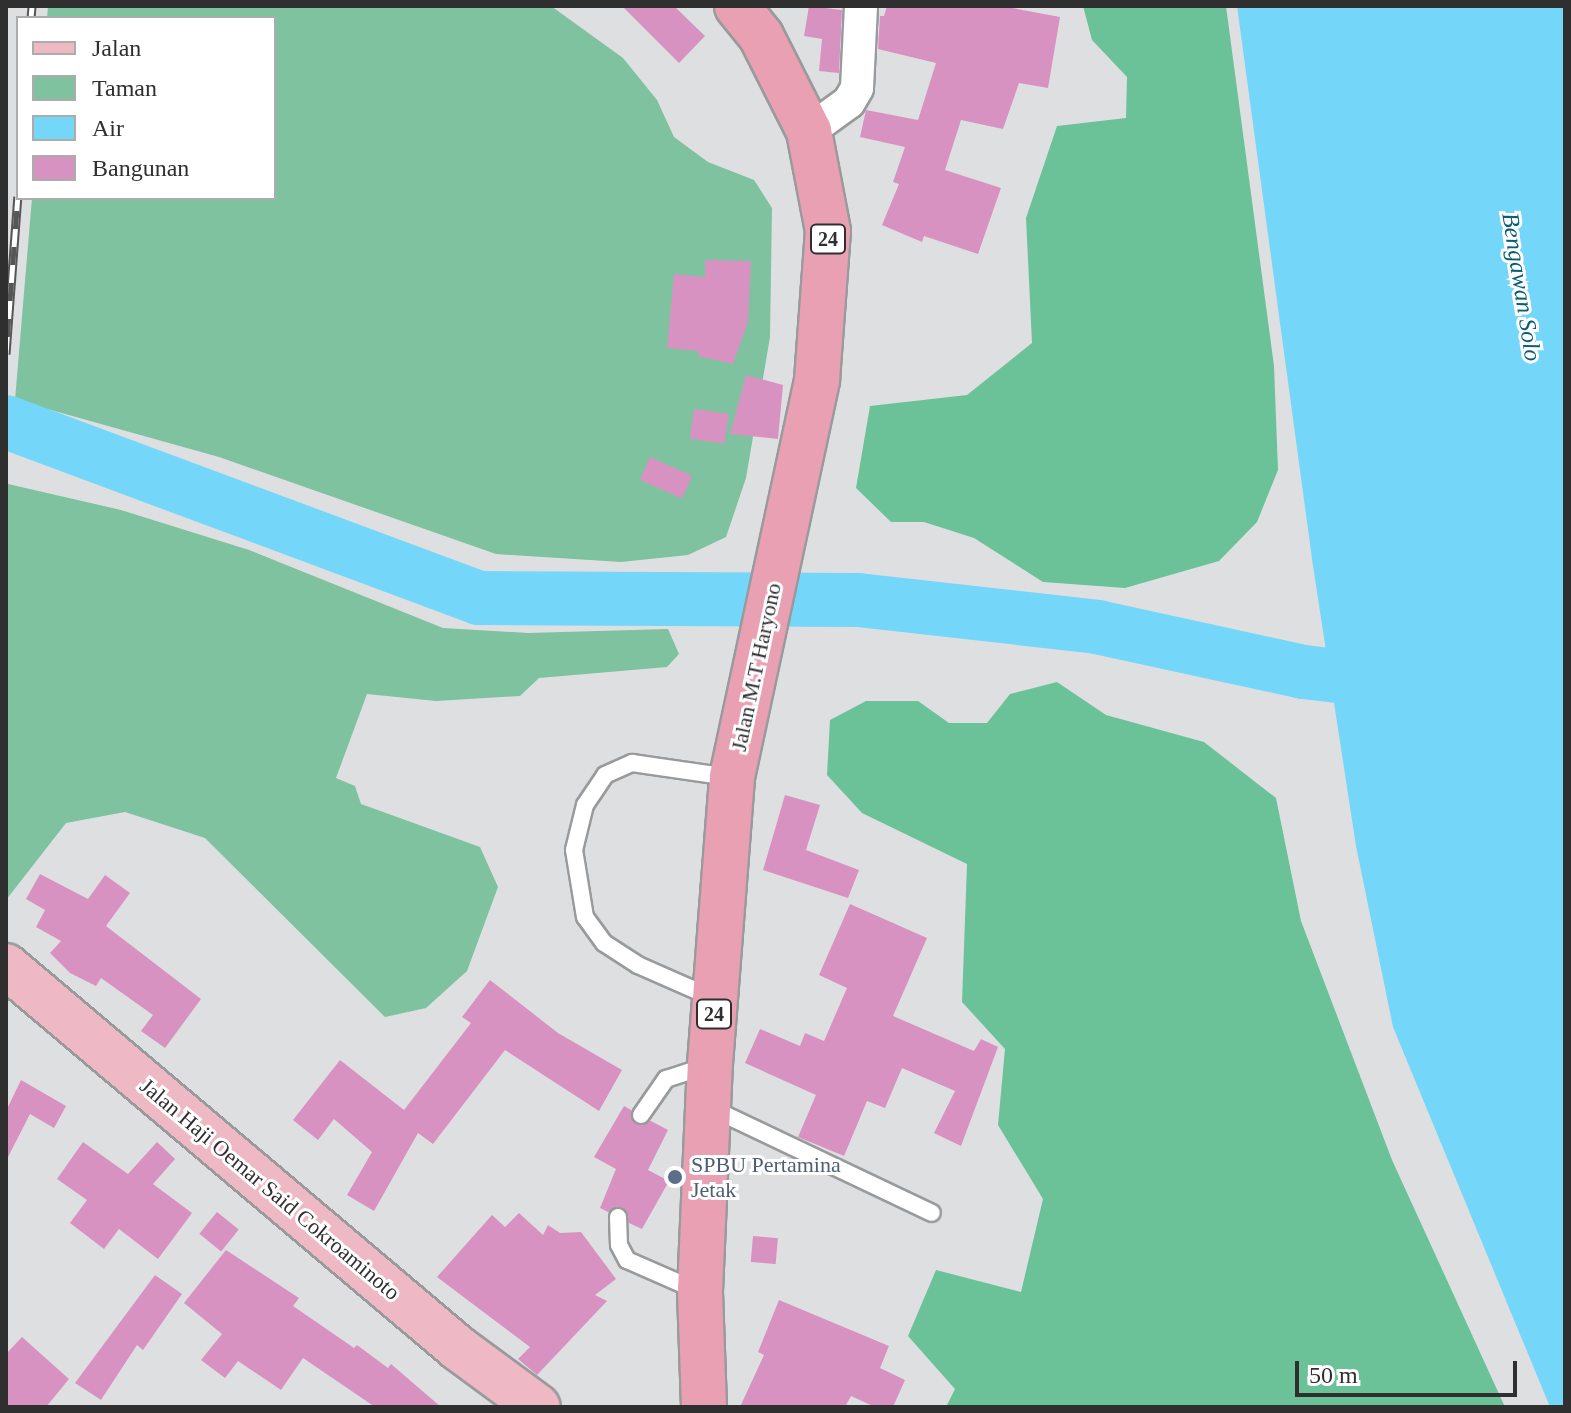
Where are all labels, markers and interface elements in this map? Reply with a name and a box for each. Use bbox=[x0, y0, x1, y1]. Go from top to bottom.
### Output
legend bbox=[16, 16, 276, 200]
text: Jalan bbox=[92, 35, 141, 61]
text: Taman bbox=[92, 75, 157, 101]
text: Air bbox=[92, 115, 124, 141]
text: Bangunan bbox=[92, 155, 189, 181]
water label: Bengawan Solo bbox=[1495, 211, 1547, 363]
road number: 24 bbox=[810, 223, 846, 255]
street label: Jalan M.T Haryono bbox=[725, 580, 787, 754]
road number: 24 bbox=[696, 998, 732, 1030]
street label: Jalan Haji Oemar Said Cokroaminoto bbox=[135, 1072, 405, 1306]
place label: SPBU Pertamina Jetak bbox=[691, 1151, 841, 1202]
marker: SPBU Pertamina Jetak bbox=[666, 1168, 684, 1186]
scale bar bbox=[1299, 1345, 1521, 1395]
text: 50 m bbox=[1309, 1362, 1358, 1388]

